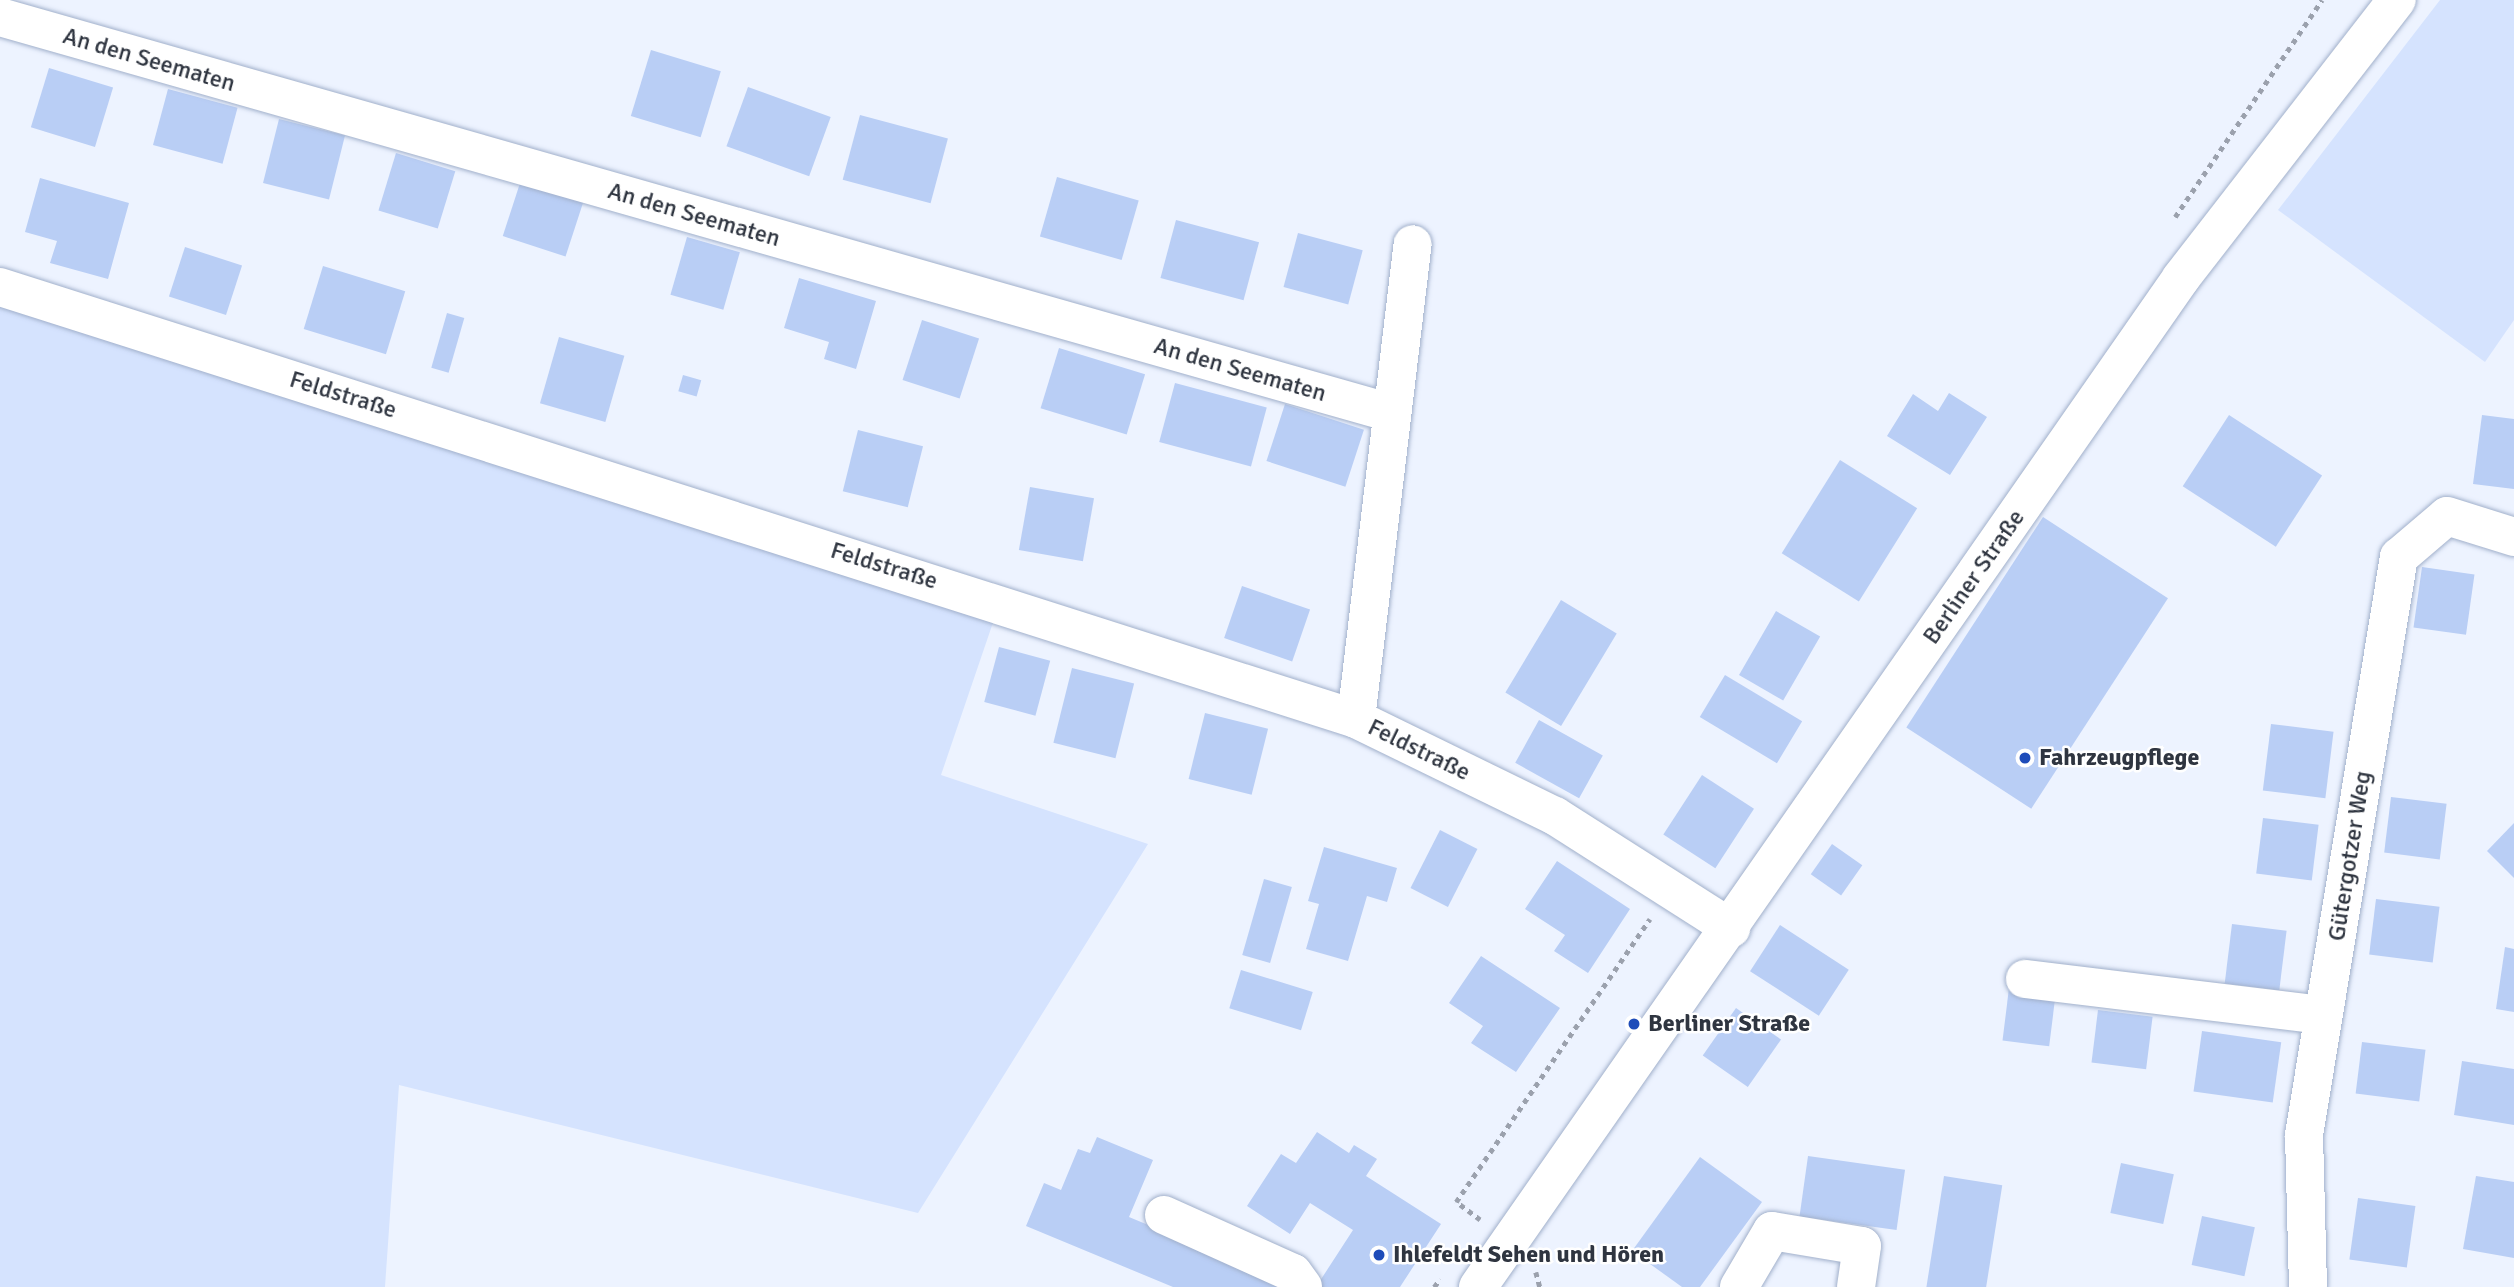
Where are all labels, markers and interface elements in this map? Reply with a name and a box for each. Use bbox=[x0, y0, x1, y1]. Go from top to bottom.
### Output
street label: An den Seematen bbox=[60, 22, 238, 98]
street label: An den Seematen bbox=[605, 177, 783, 253]
street label: An den Seematen bbox=[1151, 332, 1329, 408]
street label: Feldstraße bbox=[286, 365, 400, 425]
street label: Berliner Straße bbox=[1917, 504, 2031, 650]
street label: Feldstraße bbox=[827, 536, 941, 596]
street label: Feldstraße bbox=[1363, 713, 1475, 787]
place label: Fahrzeugpflege bbox=[2039, 744, 2199, 772]
marker: Fahrzeugpflege bbox=[2017, 750, 2033, 766]
street label: Gütergotzer Weg bbox=[2322, 769, 2378, 943]
place label: Berliner Straße bbox=[1648, 1010, 1810, 1038]
marker: Berliner Straße bbox=[1626, 1016, 1642, 1032]
place label: Ihlefeldt Sehen und Hören bbox=[1393, 1241, 1664, 1269]
marker: Ihlefeldt Sehen und Hören bbox=[1371, 1247, 1387, 1263]

